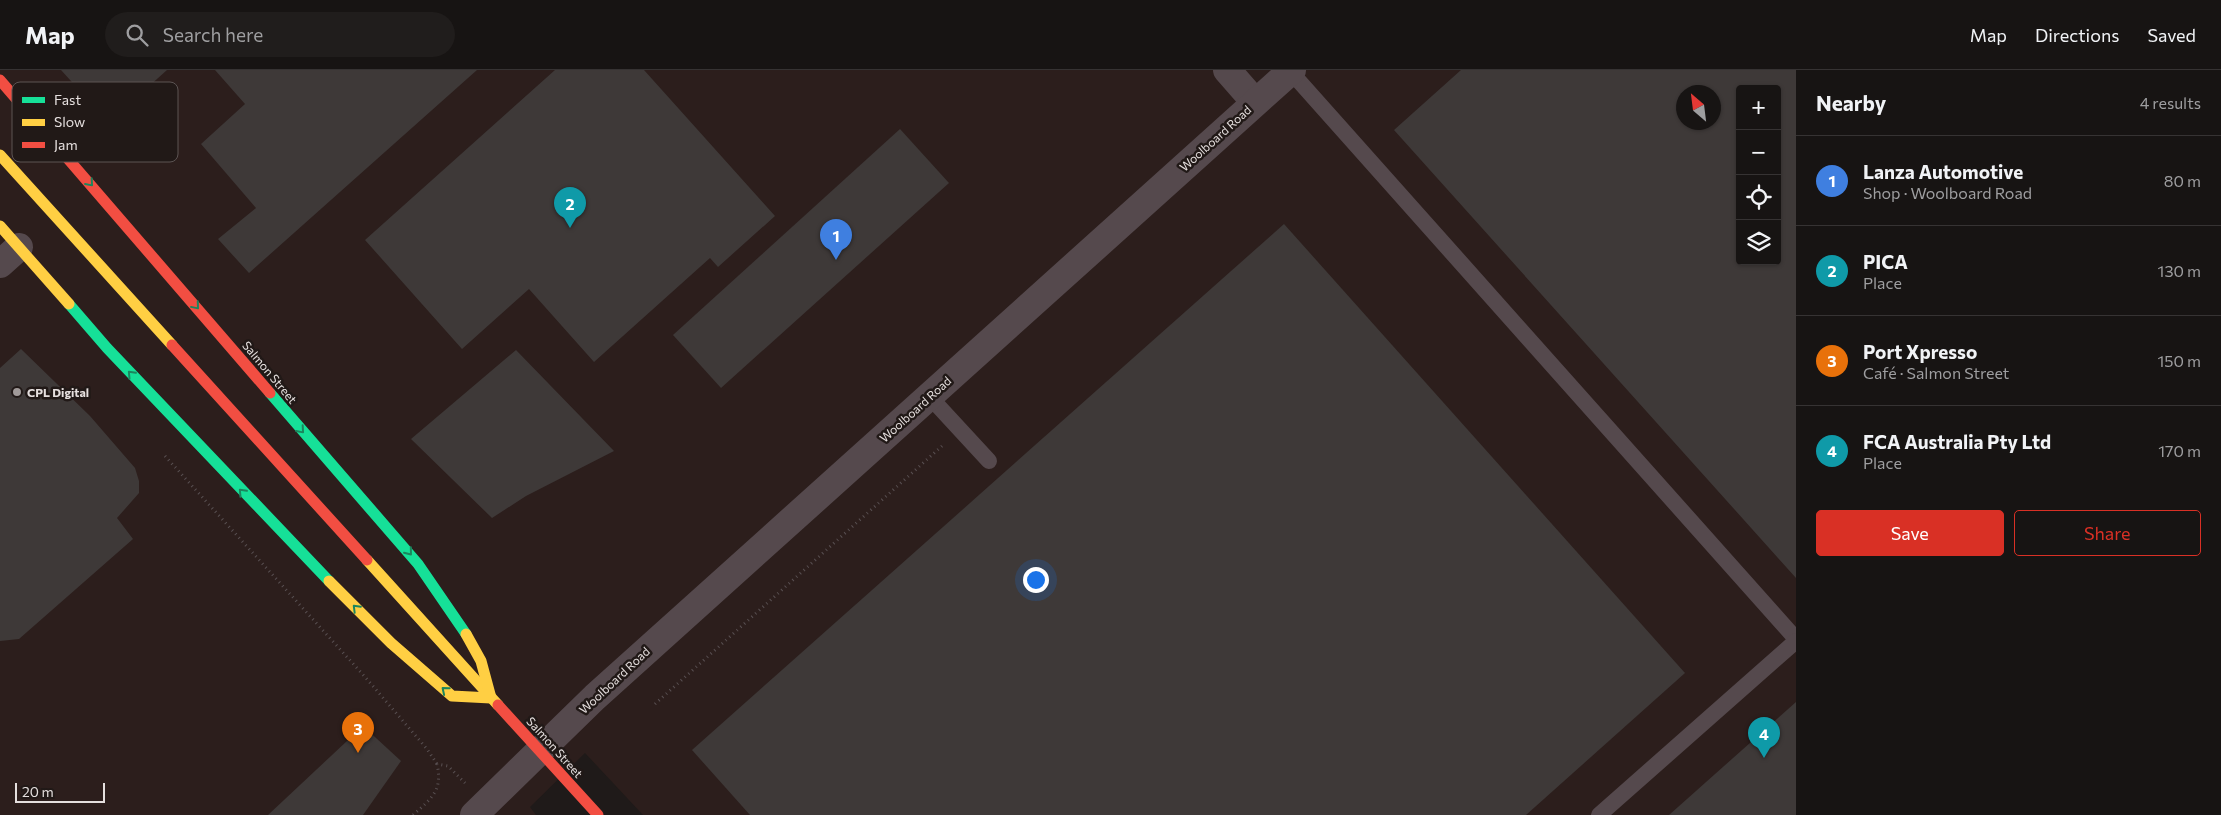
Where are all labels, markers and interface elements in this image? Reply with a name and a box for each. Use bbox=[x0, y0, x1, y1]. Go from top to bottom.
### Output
search box bbox=[105, 12, 455, 57]
text: Map bbox=[25, 20, 75, 49]
icon: search bbox=[123, 21, 151, 49]
text: Search here bbox=[163, 23, 263, 46]
text: Map bbox=[1970, 24, 2007, 46]
text: Directions bbox=[2035, 24, 2119, 46]
text: Saved bbox=[2147, 24, 2196, 46]
legend bbox=[12, 82, 178, 162]
north arrow bbox=[1676, 85, 1721, 130]
map controls bbox=[1736, 85, 1781, 265]
button: + bbox=[1736, 85, 1781, 130]
text: Nearby bbox=[1816, 90, 1886, 115]
text: Fast bbox=[54, 91, 81, 108]
text: 4 results bbox=[2140, 93, 2201, 112]
street label: Woolboard Road bbox=[1176, 102, 1254, 174]
text: Slow bbox=[54, 113, 85, 130]
button: − bbox=[1736, 130, 1781, 175]
text: Jam bbox=[54, 136, 78, 153]
text: Lanza Automotive bbox=[1863, 160, 2023, 183]
text: 1 bbox=[1828, 171, 1836, 190]
text: 80 m bbox=[2164, 171, 2201, 190]
button: locate bbox=[1736, 175, 1781, 220]
one-way arrow bbox=[84, 177, 93, 186]
text: Shop · Woolboard Road bbox=[1863, 183, 2032, 202]
pin: 2 bbox=[554, 187, 586, 228]
pin: 1 bbox=[820, 219, 852, 260]
button: layers bbox=[1736, 220, 1781, 265]
text: PICA bbox=[1863, 250, 1908, 273]
text: 2 bbox=[1827, 261, 1837, 280]
text: 130 m bbox=[2158, 261, 2201, 280]
text: Place bbox=[1863, 273, 1902, 292]
one-way arrow bbox=[190, 300, 198, 309]
street label: Salmon Street bbox=[240, 338, 300, 406]
text: Port Xpresso bbox=[1863, 340, 1977, 363]
text: 3 bbox=[1827, 351, 1837, 370]
text: 150 m bbox=[2158, 351, 2201, 370]
text: Café · Salmon Street bbox=[1863, 363, 2009, 382]
one-way arrow bbox=[128, 370, 137, 379]
street label: Woolboard Road bbox=[876, 373, 954, 445]
place label: CPL Digital bbox=[27, 385, 89, 399]
marker: CPL Digital bbox=[11, 386, 23, 398]
one-way arrow bbox=[295, 424, 304, 433]
text: FCA Australia Pty Ltd bbox=[1863, 430, 2051, 453]
text: 4 bbox=[1827, 441, 1837, 460]
text: 170 m bbox=[2158, 441, 2201, 460]
text: Place bbox=[1863, 453, 1902, 472]
one-way arrow bbox=[239, 489, 248, 498]
button: Save bbox=[1816, 510, 2004, 556]
button: Share bbox=[2014, 510, 2201, 556]
one-way arrow bbox=[403, 546, 412, 555]
your location bbox=[1023, 567, 1049, 593]
one-way arrow bbox=[353, 605, 362, 614]
street label: Woolboard Road bbox=[576, 644, 652, 716]
one-way arrow bbox=[441, 687, 450, 696]
pin: 3 bbox=[342, 712, 374, 753]
street label: Salmon Street bbox=[524, 714, 586, 780]
pin: 4 bbox=[1748, 717, 1780, 758]
scale bar bbox=[15, 780, 105, 803]
text: 20 m bbox=[22, 783, 54, 800]

